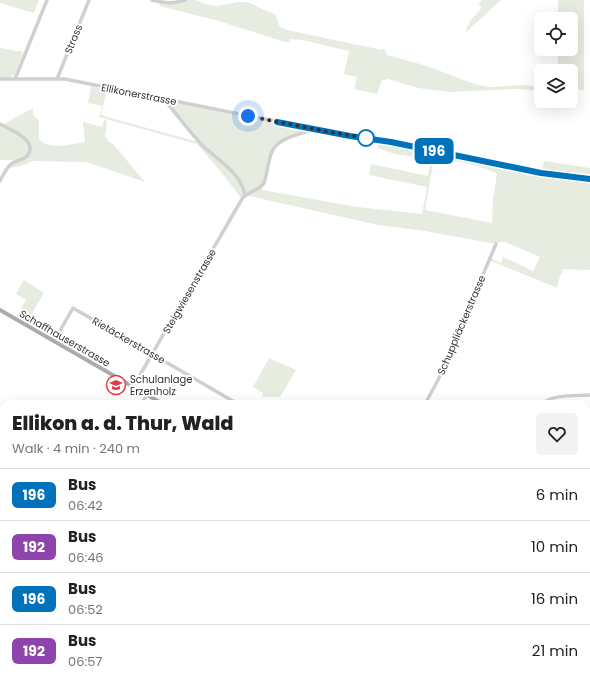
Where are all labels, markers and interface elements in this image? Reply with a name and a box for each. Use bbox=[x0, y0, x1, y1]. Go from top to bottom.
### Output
map controls bbox=[534, 12, 578, 108]
button: locate bbox=[534, 12, 578, 56]
street label: Strass bbox=[61, 22, 86, 56]
button: layers bbox=[534, 64, 578, 108]
street label: Ellikonerstrasse bbox=[100, 80, 178, 109]
your location bbox=[238, 106, 258, 126]
unlabelled marker bbox=[357, 129, 375, 147]
line badge: 196 bbox=[411, 138, 457, 164]
text: 196 bbox=[423, 141, 445, 161]
street label: Steigwiesenstrasse bbox=[159, 246, 220, 336]
street label: Schuppliäckerstrasse bbox=[434, 273, 489, 377]
street label: Schaffhauserstrasse bbox=[17, 306, 113, 371]
street label: Rietäckerstrasse bbox=[89, 313, 168, 367]
place label: Schulanlage Erzenholz bbox=[130, 372, 193, 399]
school or university icon: Schulanlage Erzenholz bbox=[105, 374, 127, 396]
text: Ellikon a. d. Thur, Wald bbox=[12, 410, 233, 437]
button: heart bbox=[536, 413, 578, 455]
text: Walk · 4 min · 240 m bbox=[12, 439, 140, 458]
text: Bus bbox=[68, 474, 96, 495]
text: 6 min bbox=[536, 484, 578, 505]
text: 196 bbox=[23, 485, 45, 505]
text: 06:42 bbox=[68, 496, 103, 515]
text: Bus bbox=[68, 526, 96, 547]
text: 10 min bbox=[531, 536, 578, 557]
text: 192 bbox=[23, 537, 45, 557]
text: 06:46 bbox=[68, 548, 104, 567]
text: Bus bbox=[68, 578, 96, 599]
text: 16 min bbox=[531, 588, 578, 609]
text: 196 bbox=[23, 589, 45, 609]
text: 06:52 bbox=[68, 600, 103, 619]
text: Bus bbox=[68, 630, 96, 651]
text: 21 min bbox=[532, 640, 578, 661]
text: 192 bbox=[23, 641, 45, 661]
text: 06:57 bbox=[68, 652, 102, 671]

